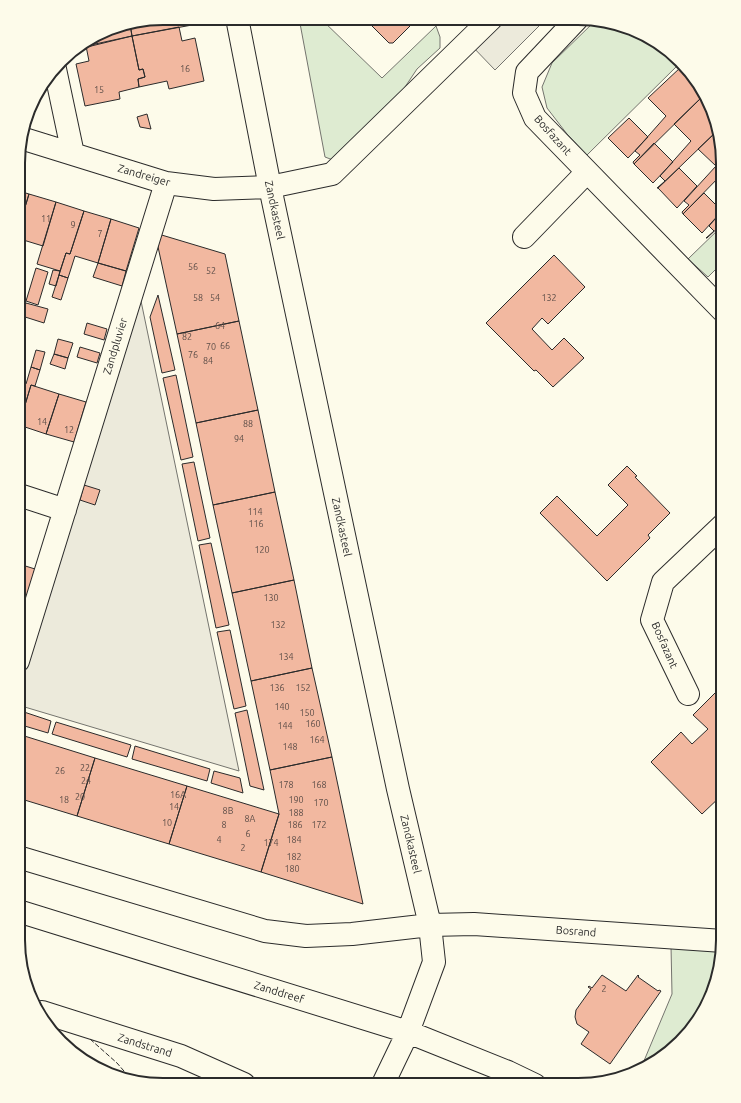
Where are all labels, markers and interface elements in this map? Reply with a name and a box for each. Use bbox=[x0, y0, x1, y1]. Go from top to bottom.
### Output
house number: 16 bbox=[180, 64, 190, 74]
house number: 15 bbox=[94, 85, 104, 95]
street label: Bosfazant bbox=[532, 113, 574, 158]
street label: Zandreiger bbox=[116, 162, 172, 188]
street label: Zandkasteel bbox=[263, 179, 287, 241]
house number: 11 bbox=[41, 214, 51, 224]
house number: 9 bbox=[70, 220, 76, 230]
house number: 7 bbox=[97, 229, 103, 239]
house number: 56 bbox=[188, 262, 198, 272]
house number: 52 bbox=[206, 266, 216, 276]
house number: 58 bbox=[193, 293, 203, 303]
house number: 54 bbox=[210, 293, 220, 303]
house number: 132 bbox=[541, 293, 557, 303]
street label: Zandpluvier bbox=[101, 315, 130, 376]
house number: 64 bbox=[215, 321, 225, 331]
house number: 82 bbox=[182, 332, 192, 342]
house number: 66 bbox=[220, 341, 230, 351]
house number: 70 bbox=[206, 342, 216, 352]
house number: 76 bbox=[188, 350, 198, 360]
house number: 84 bbox=[203, 356, 213, 366]
house number: 14 bbox=[37, 417, 47, 427]
house number: 88 bbox=[243, 419, 253, 429]
house number: 12 bbox=[64, 425, 74, 435]
house number: 94 bbox=[234, 434, 244, 444]
street label: Zandkasteel bbox=[330, 496, 354, 558]
house number: 114 bbox=[247, 507, 263, 517]
house number: 116 bbox=[248, 519, 264, 529]
house number: 120 bbox=[254, 545, 270, 555]
house number: 130 bbox=[263, 593, 279, 603]
house number: 132 bbox=[270, 620, 286, 630]
street label: Bosfazant bbox=[649, 620, 681, 671]
house number: 134 bbox=[278, 652, 294, 662]
house number: 136 bbox=[269, 683, 285, 693]
house number: 152 bbox=[295, 683, 311, 693]
house number: 140 bbox=[274, 702, 290, 712]
house number: 150 bbox=[299, 708, 315, 718]
house number: 160 bbox=[305, 719, 321, 729]
house number: 144 bbox=[277, 721, 293, 731]
house number: 164 bbox=[309, 735, 325, 745]
house number: 148 bbox=[282, 742, 298, 752]
house number: 22 bbox=[80, 763, 90, 773]
house number: 26 bbox=[55, 766, 65, 776]
house number: 24 bbox=[81, 776, 91, 786]
house number: 178 bbox=[278, 780, 294, 790]
house number: 168 bbox=[311, 780, 327, 790]
house number: 16A bbox=[170, 790, 186, 800]
house number: 20 bbox=[75, 792, 85, 802]
house number: 18 bbox=[59, 795, 69, 805]
house number: 190 bbox=[288, 795, 304, 805]
house number: 170 bbox=[313, 798, 329, 808]
house number: 14 bbox=[169, 802, 179, 812]
house number: 8B bbox=[223, 806, 234, 816]
house number: 188 bbox=[288, 808, 304, 818]
street label: Zandkasteel bbox=[398, 813, 424, 875]
house number: 8A bbox=[245, 814, 256, 824]
house number: 10 bbox=[162, 818, 172, 828]
house number: 8 bbox=[221, 820, 227, 830]
house number: 186 bbox=[287, 820, 303, 830]
house number: 172 bbox=[311, 820, 327, 830]
house number: 6 bbox=[245, 829, 251, 839]
house number: 4 bbox=[216, 835, 222, 845]
house number: 184 bbox=[286, 835, 302, 845]
house number: 174 bbox=[263, 838, 279, 848]
house number: 2 bbox=[240, 843, 246, 853]
house number: 182 bbox=[286, 852, 302, 862]
house number: 180 bbox=[284, 864, 300, 874]
street label: Bosrand bbox=[555, 924, 597, 938]
street label: Zanddreef bbox=[253, 979, 306, 1006]
house number: 2 bbox=[601, 984, 607, 994]
street label: Zandstrand bbox=[116, 1031, 174, 1059]

